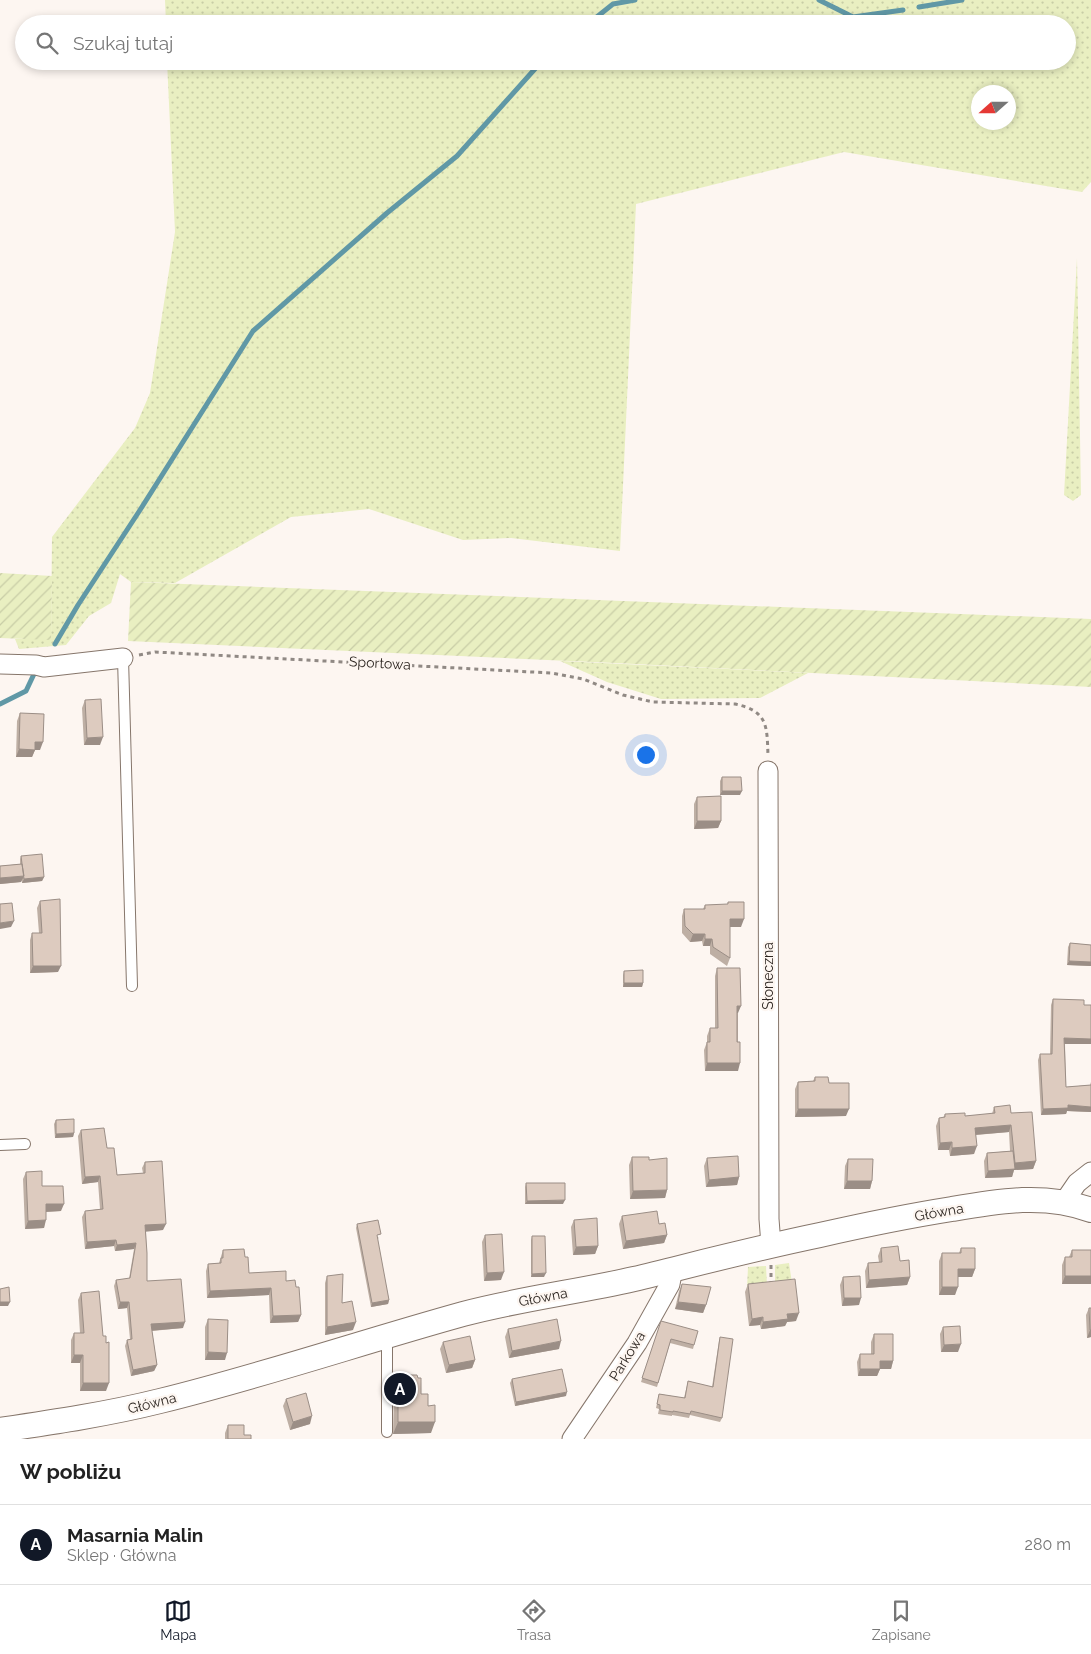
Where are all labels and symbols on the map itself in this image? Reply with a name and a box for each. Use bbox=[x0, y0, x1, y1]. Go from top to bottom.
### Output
north arrow bbox=[971, 85, 1016, 130]
street label: Sportowa bbox=[349, 653, 411, 673]
your location bbox=[633, 742, 659, 768]
street label: Słoneczna bbox=[760, 942, 776, 1010]
street label: Główna bbox=[913, 1200, 965, 1224]
street label: Główna bbox=[517, 1284, 569, 1310]
street label: Parkowa bbox=[606, 1328, 648, 1384]
pin: A bbox=[384, 1370, 416, 1408]
street label: Główna bbox=[126, 1389, 178, 1417]

